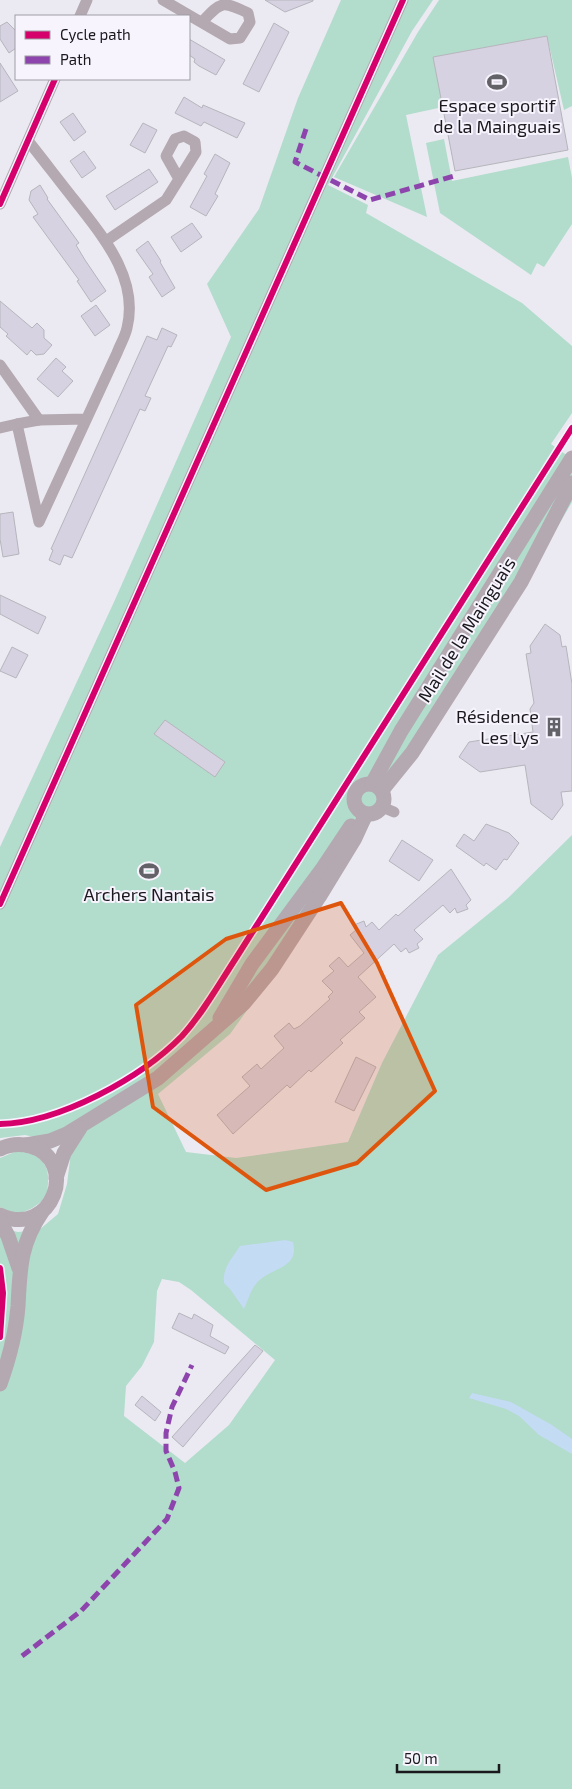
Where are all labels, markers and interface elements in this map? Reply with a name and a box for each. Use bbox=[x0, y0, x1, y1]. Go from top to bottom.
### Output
legend bbox=[15, 15, 190, 80]
text: Cycle path bbox=[60, 25, 131, 43]
text: Path bbox=[60, 50, 91, 68]
sports icon: Espace sportif de la Mainguais bbox=[486, 71, 508, 93]
place label: Espace sportif de la Mainguais bbox=[433, 94, 561, 137]
street label: Mail de la Mainguais bbox=[413, 553, 520, 706]
place label: Résidence Les Lys bbox=[456, 705, 539, 748]
building icon: Résidence Les Lys bbox=[543, 716, 565, 738]
sports icon: Archers Nantais bbox=[138, 860, 160, 882]
place label: Archers Nantais bbox=[84, 883, 214, 905]
scale bar bbox=[397, 1742, 500, 1774]
text: 50 m bbox=[404, 1749, 438, 1767]

